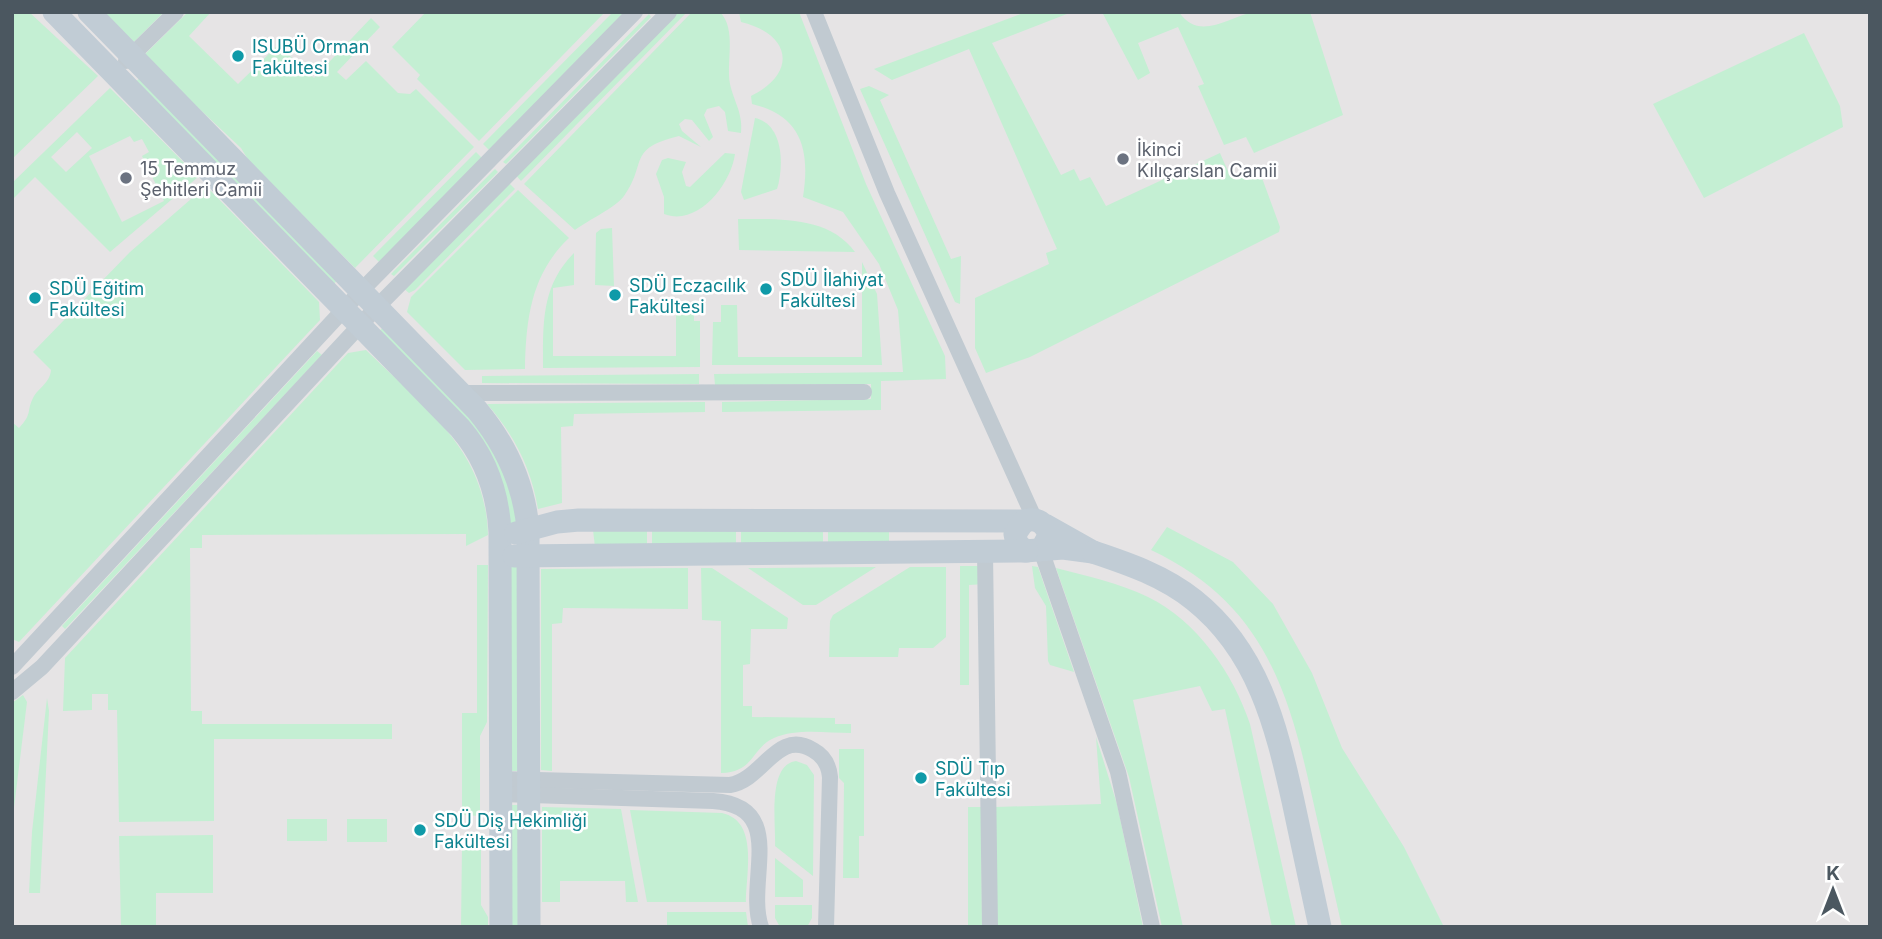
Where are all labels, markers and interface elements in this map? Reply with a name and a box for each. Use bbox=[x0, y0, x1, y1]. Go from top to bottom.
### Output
place label: ISUBÜ Orman Fakültesi bbox=[252, 35, 369, 78]
marker: ISUBÜ Orman Fakültesi bbox=[230, 48, 246, 64]
place label: İkinci Kılıçarslan Camii bbox=[1137, 138, 1277, 181]
marker: İkinci Kılıçarslan Camii bbox=[1115, 151, 1131, 167]
place label: 15 Temmuz Şehitleri Camii bbox=[140, 158, 262, 200]
marker: 15 Temmuz Şehitleri Camii bbox=[118, 170, 134, 186]
place label: SDÜ İlahiyat Fakültesi bbox=[780, 268, 883, 311]
place label: SDÜ Eczacılık Fakültesi bbox=[629, 274, 746, 317]
place label: SDÜ Eğitim Fakültesi bbox=[49, 277, 144, 320]
marker: SDÜ İlahiyat Fakültesi bbox=[758, 281, 774, 297]
marker: SDÜ Eczacılık Fakültesi bbox=[607, 287, 623, 303]
marker: SDÜ Eğitim Fakültesi bbox=[27, 290, 43, 306]
place label: SDÜ Tıp Fakültesi bbox=[935, 757, 1011, 800]
marker: SDÜ Tıp Fakültesi bbox=[913, 770, 929, 786]
place label: SDÜ Diş Hekimliği Fakültesi bbox=[434, 809, 587, 852]
marker: SDÜ Diş Hekimliği Fakültesi bbox=[412, 822, 428, 838]
north arrow bbox=[1798, 855, 1868, 925]
text: K bbox=[1826, 862, 1840, 885]

